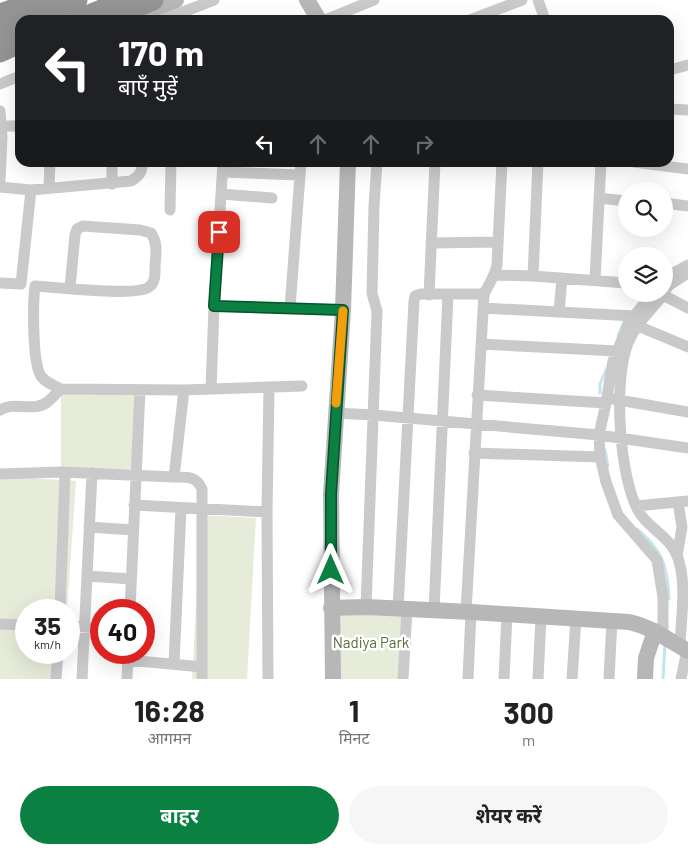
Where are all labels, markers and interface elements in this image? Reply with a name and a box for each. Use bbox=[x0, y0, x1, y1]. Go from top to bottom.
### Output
text: 170 m bbox=[118, 31, 204, 73]
icon: left bbox=[35, 35, 100, 100]
text: बाएँ मुड़ें bbox=[118, 73, 178, 99]
icon: left bbox=[251, 130, 279, 158]
icon: ahead bbox=[304, 130, 332, 158]
icon: ahead bbox=[357, 130, 385, 158]
icon: right bbox=[410, 130, 438, 158]
map controls bbox=[618, 182, 673, 302]
button: search bbox=[618, 182, 673, 237]
pin bbox=[198, 211, 240, 253]
icon: arrive bbox=[205, 218, 233, 246]
button: layers bbox=[618, 247, 673, 302]
position arrow bbox=[304, 543, 356, 595]
speed limit sign: 40 bbox=[90, 599, 155, 664]
text: 35 bbox=[34, 610, 61, 640]
park label: Nadiya Park bbox=[333, 633, 410, 651]
text: km/h bbox=[34, 637, 61, 651]
text: 16:28 bbox=[134, 692, 205, 728]
text: 1 bbox=[349, 692, 359, 728]
text: 300 bbox=[504, 694, 554, 730]
text: आगमन bbox=[148, 728, 191, 747]
text: मिनट bbox=[339, 728, 369, 747]
text: m bbox=[522, 730, 535, 749]
button: बाहर bbox=[20, 786, 339, 844]
button: शेयर करें bbox=[349, 786, 668, 844]

